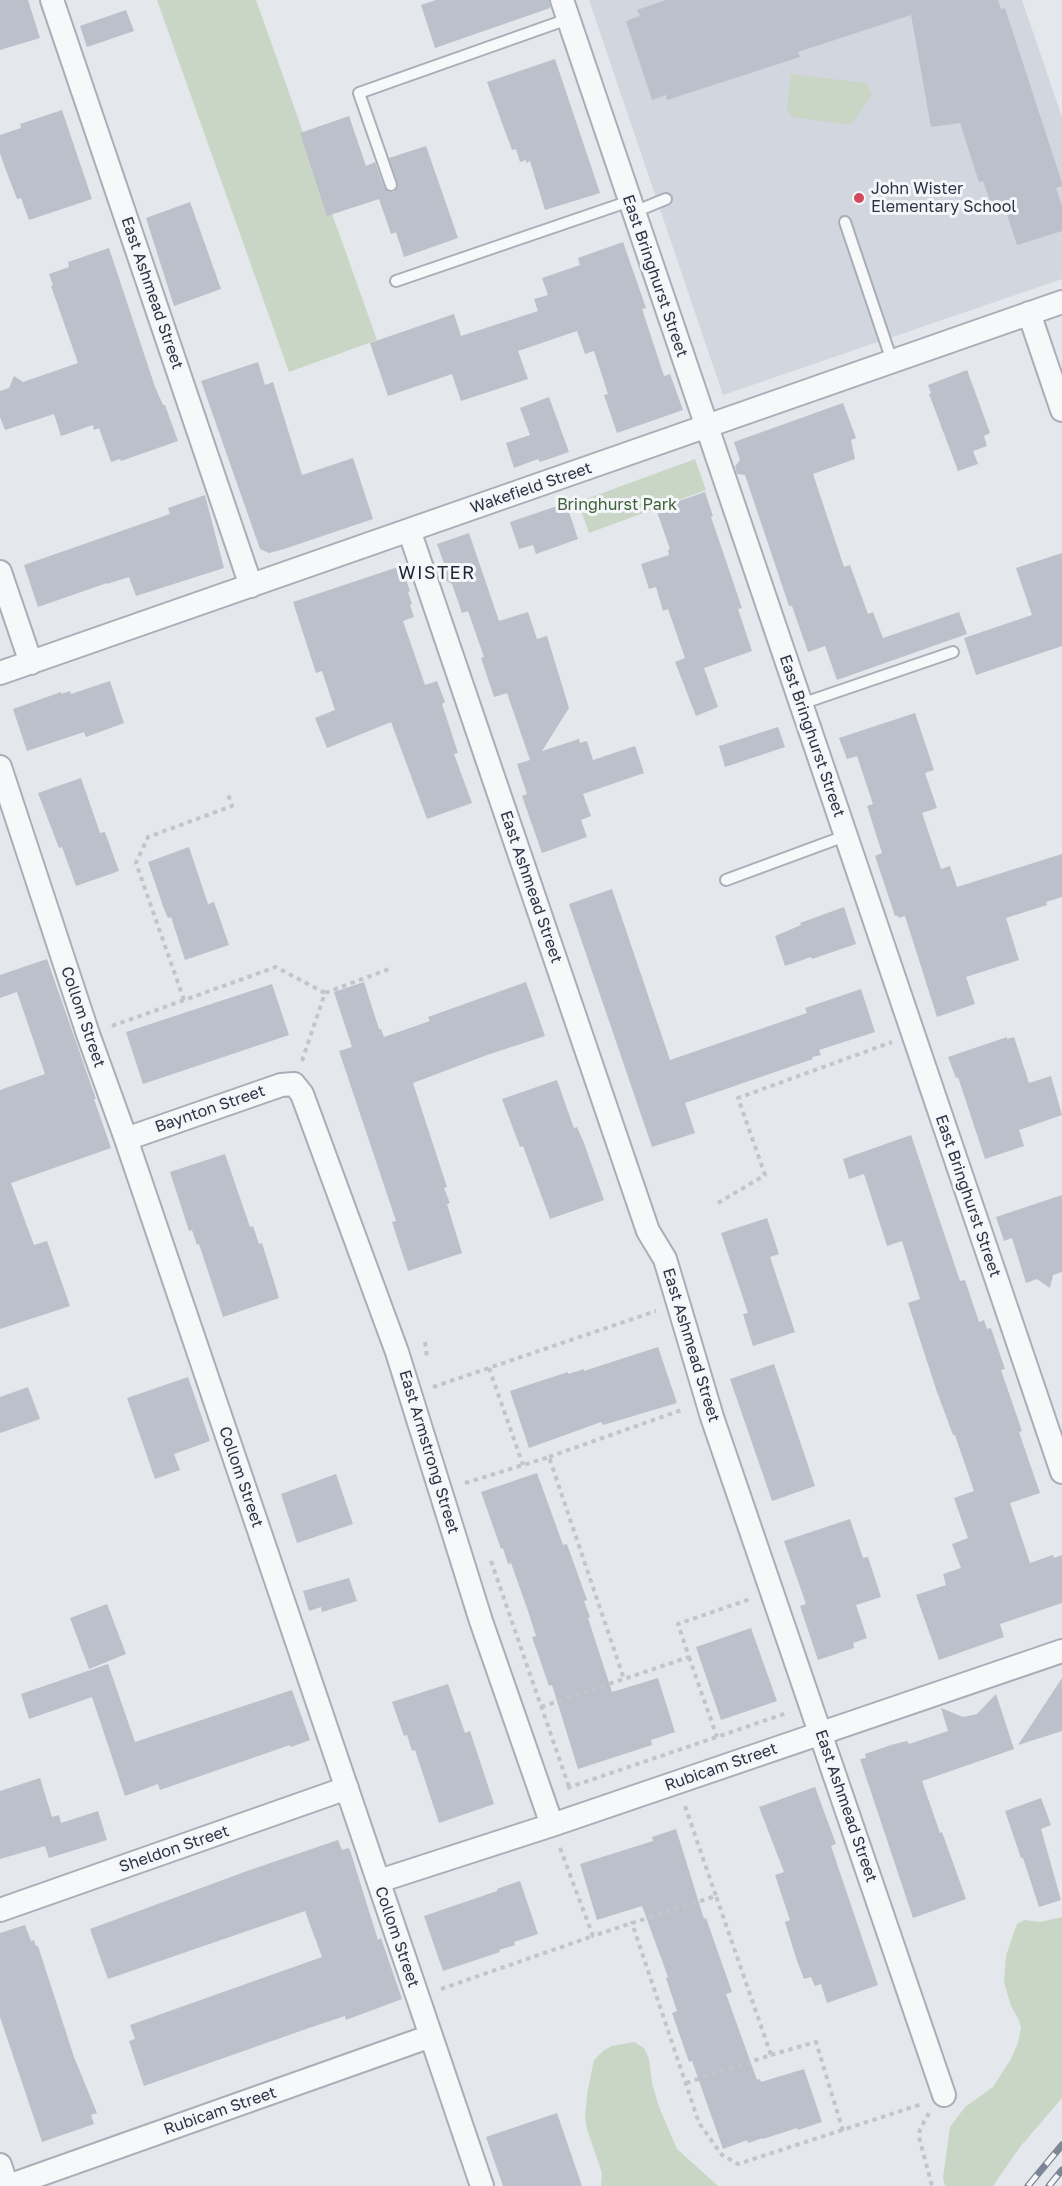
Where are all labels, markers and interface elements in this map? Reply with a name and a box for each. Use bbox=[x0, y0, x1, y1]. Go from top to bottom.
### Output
place label: John Wister Elementary School bbox=[871, 179, 1016, 217]
marker: John Wister Elementary School bbox=[852, 191, 866, 205]
street label: East Bringhurst Street bbox=[618, 192, 692, 360]
street label: East Ashmead Street bbox=[117, 214, 187, 372]
street label: Wakefield Street bbox=[468, 458, 594, 518]
park label: Bringhurst Park bbox=[557, 495, 677, 515]
district label: WISTER bbox=[398, 562, 476, 584]
street label: East Bringhurst Street bbox=[775, 652, 849, 820]
street label: East Ashmead Street bbox=[496, 808, 566, 966]
street label: Collom Street bbox=[57, 964, 109, 1070]
street label: Baynton Street bbox=[152, 1081, 268, 1137]
street label: East Bringhurst Street bbox=[931, 1112, 1005, 1280]
street label: East Ashmead Street bbox=[658, 1266, 724, 1424]
street label: East Armstrong Street bbox=[395, 1368, 463, 1536]
street label: Collom Street bbox=[215, 1424, 267, 1530]
street label: East Ashmead Street bbox=[811, 1727, 881, 1885]
street label: Rubicam Street bbox=[662, 1739, 780, 1795]
street label: Sheldon Street bbox=[117, 1821, 231, 1877]
street label: Collom Street bbox=[371, 1884, 423, 1990]
street label: Rubicam Street bbox=[161, 2083, 279, 2139]

